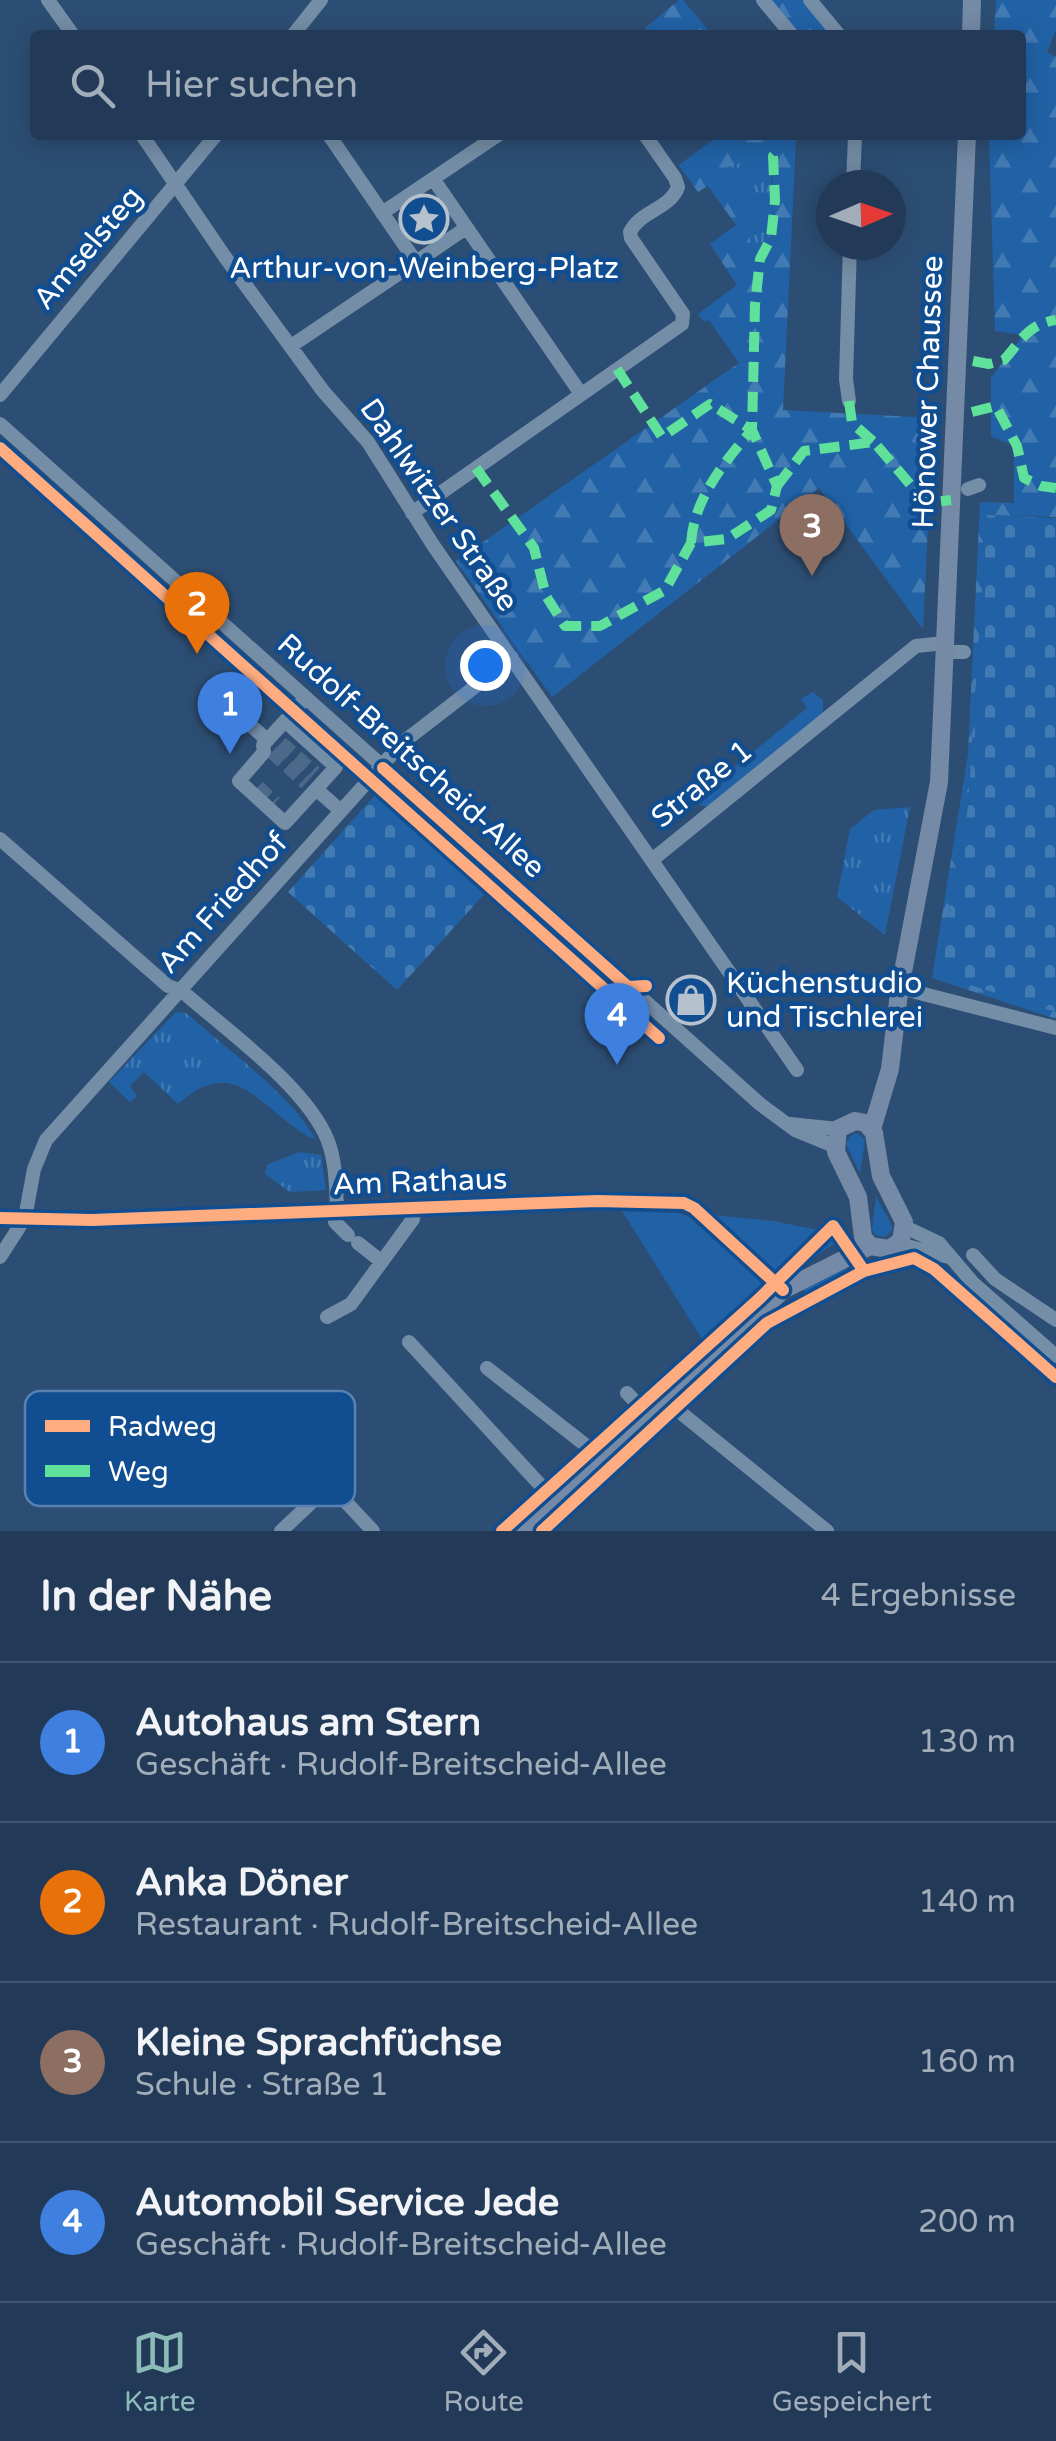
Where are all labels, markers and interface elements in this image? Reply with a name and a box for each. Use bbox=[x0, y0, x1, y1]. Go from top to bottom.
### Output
search box bbox=[30, 30, 1026, 140]
icon: search bbox=[65, 58, 120, 113]
text: Hier suchen bbox=[145, 62, 358, 108]
north arrow bbox=[816, 170, 906, 260]
street label: Amselsteg bbox=[26, 179, 150, 317]
place icon: Arthur-von-Weinberg-Platz bbox=[398, 193, 450, 245]
place label: Arthur-von-Weinberg-Platz bbox=[229, 250, 619, 287]
street label: Hönower Chaussee bbox=[905, 255, 951, 529]
street label: Dahlwitzer Straße bbox=[352, 391, 526, 619]
pin: 3 bbox=[780, 494, 844, 576]
pin: 2 bbox=[164, 572, 230, 654]
street label: Rudolf-Breitscheid-Allee bbox=[269, 626, 553, 886]
your location bbox=[460, 640, 511, 691]
pin: 1 bbox=[198, 672, 262, 754]
street label: Straße 1 bbox=[644, 732, 760, 836]
street label: Am Friedhof bbox=[150, 824, 297, 981]
place label: Küchenstudio und Tischlerei bbox=[726, 965, 923, 1036]
shop icon: Küchenstudio und Tischlerei bbox=[665, 974, 717, 1026]
pin: 4 bbox=[584, 982, 650, 1065]
street label: Am Rathaus bbox=[332, 1160, 508, 1204]
legend bbox=[25, 1391, 355, 1506]
text: Radweg bbox=[108, 1410, 217, 1444]
text: Weg bbox=[108, 1455, 169, 1489]
text: In der Nähe bbox=[40, 1571, 272, 1622]
text: 4 Ergebnisse bbox=[821, 1577, 1016, 1615]
text: Autohaus am Stern bbox=[135, 1700, 481, 1746]
text: 1 bbox=[62, 1723, 83, 1761]
text: 130 m bbox=[918, 1723, 1016, 1761]
text: Geschäft · Rudolf-Breitscheid-Allee bbox=[135, 1746, 667, 1784]
text: Anka Döner bbox=[135, 1860, 348, 1906]
text: 2 bbox=[62, 1883, 83, 1921]
text: 140 m bbox=[918, 1883, 1016, 1921]
text: Restaurant · Rudolf-Breitscheid-Allee bbox=[135, 1906, 698, 1944]
text: Kleine Sprachfüchse bbox=[135, 2020, 502, 2066]
text: 3 bbox=[62, 2043, 83, 2081]
text: 160 m bbox=[918, 2043, 1016, 2081]
text: Schule · Straße 1 bbox=[135, 2066, 389, 2104]
text: Automobil Service Jede bbox=[135, 2180, 559, 2226]
text: 4 bbox=[62, 2203, 83, 2241]
text: 200 m bbox=[918, 2203, 1016, 2241]
text: Geschäft · Rudolf-Breitscheid-Allee bbox=[135, 2226, 667, 2264]
tab: Karte bbox=[124, 2325, 196, 2419]
tab: Route bbox=[443, 2325, 524, 2419]
tab: Gespeichert bbox=[772, 2325, 932, 2419]

